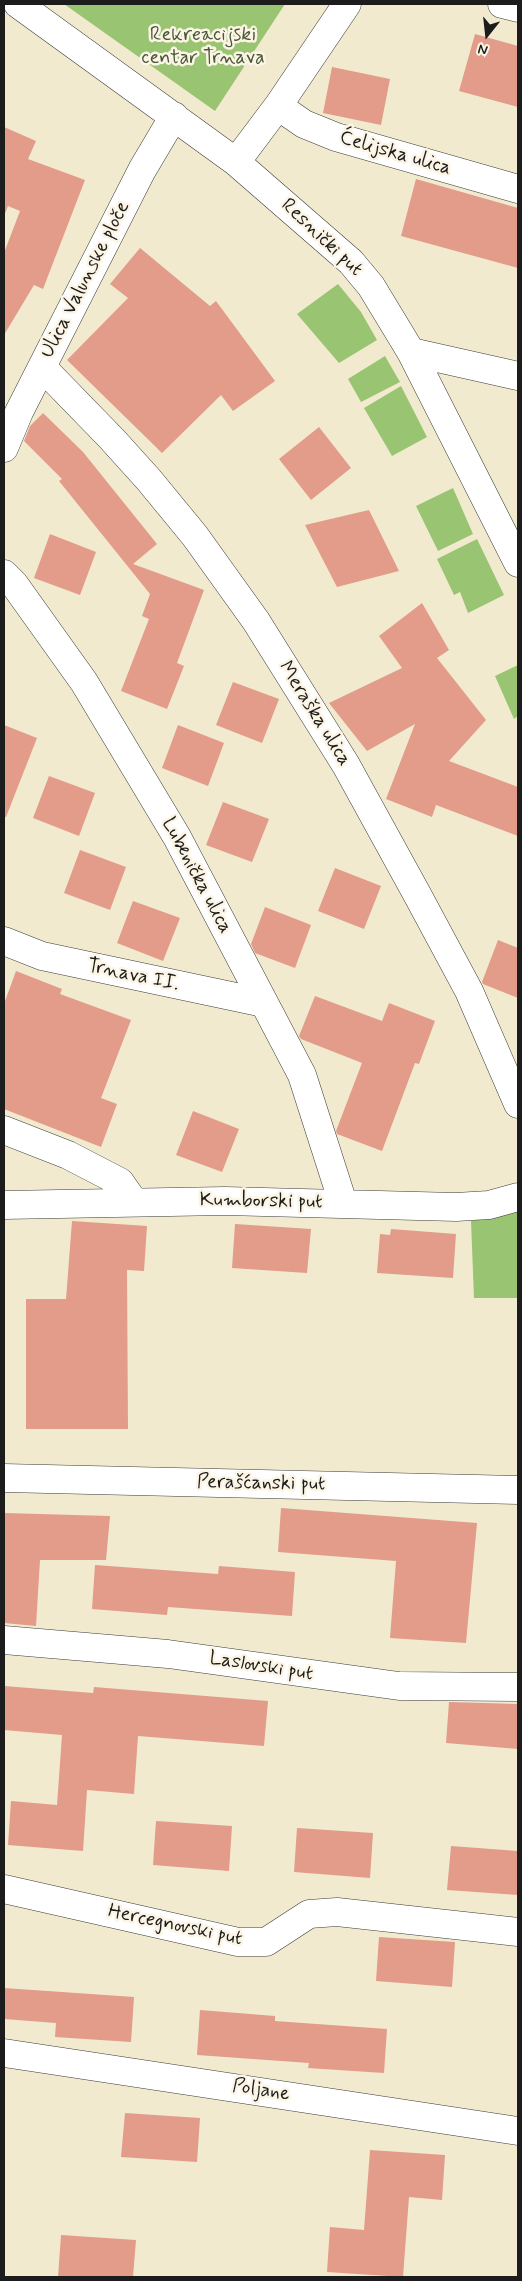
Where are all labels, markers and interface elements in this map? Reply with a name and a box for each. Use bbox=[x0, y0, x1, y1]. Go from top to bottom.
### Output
north arrow bbox=[462, 10, 512, 60]
park label: Rekreacijski centar Trnava bbox=[141, 24, 265, 71]
text: N bbox=[476, 39, 490, 59]
street label: Ćelijska ulica bbox=[336, 127, 454, 181]
street label: Resnički put bbox=[275, 194, 367, 282]
street label: Ulica Valunske ploče bbox=[36, 198, 136, 362]
street label: Meraška ulica bbox=[272, 657, 356, 771]
street label: Lubenička ulica bbox=[155, 814, 237, 938]
street label: Trnava II. bbox=[85, 955, 181, 997]
street label: Kumborski put bbox=[199, 1189, 323, 1215]
street label: Perašćanski put bbox=[197, 1471, 325, 1497]
street label: Laslovski put bbox=[207, 1647, 315, 1687]
street label: Hercegnovski put bbox=[106, 1900, 244, 1952]
street label: Poljane bbox=[231, 2075, 291, 2107]

